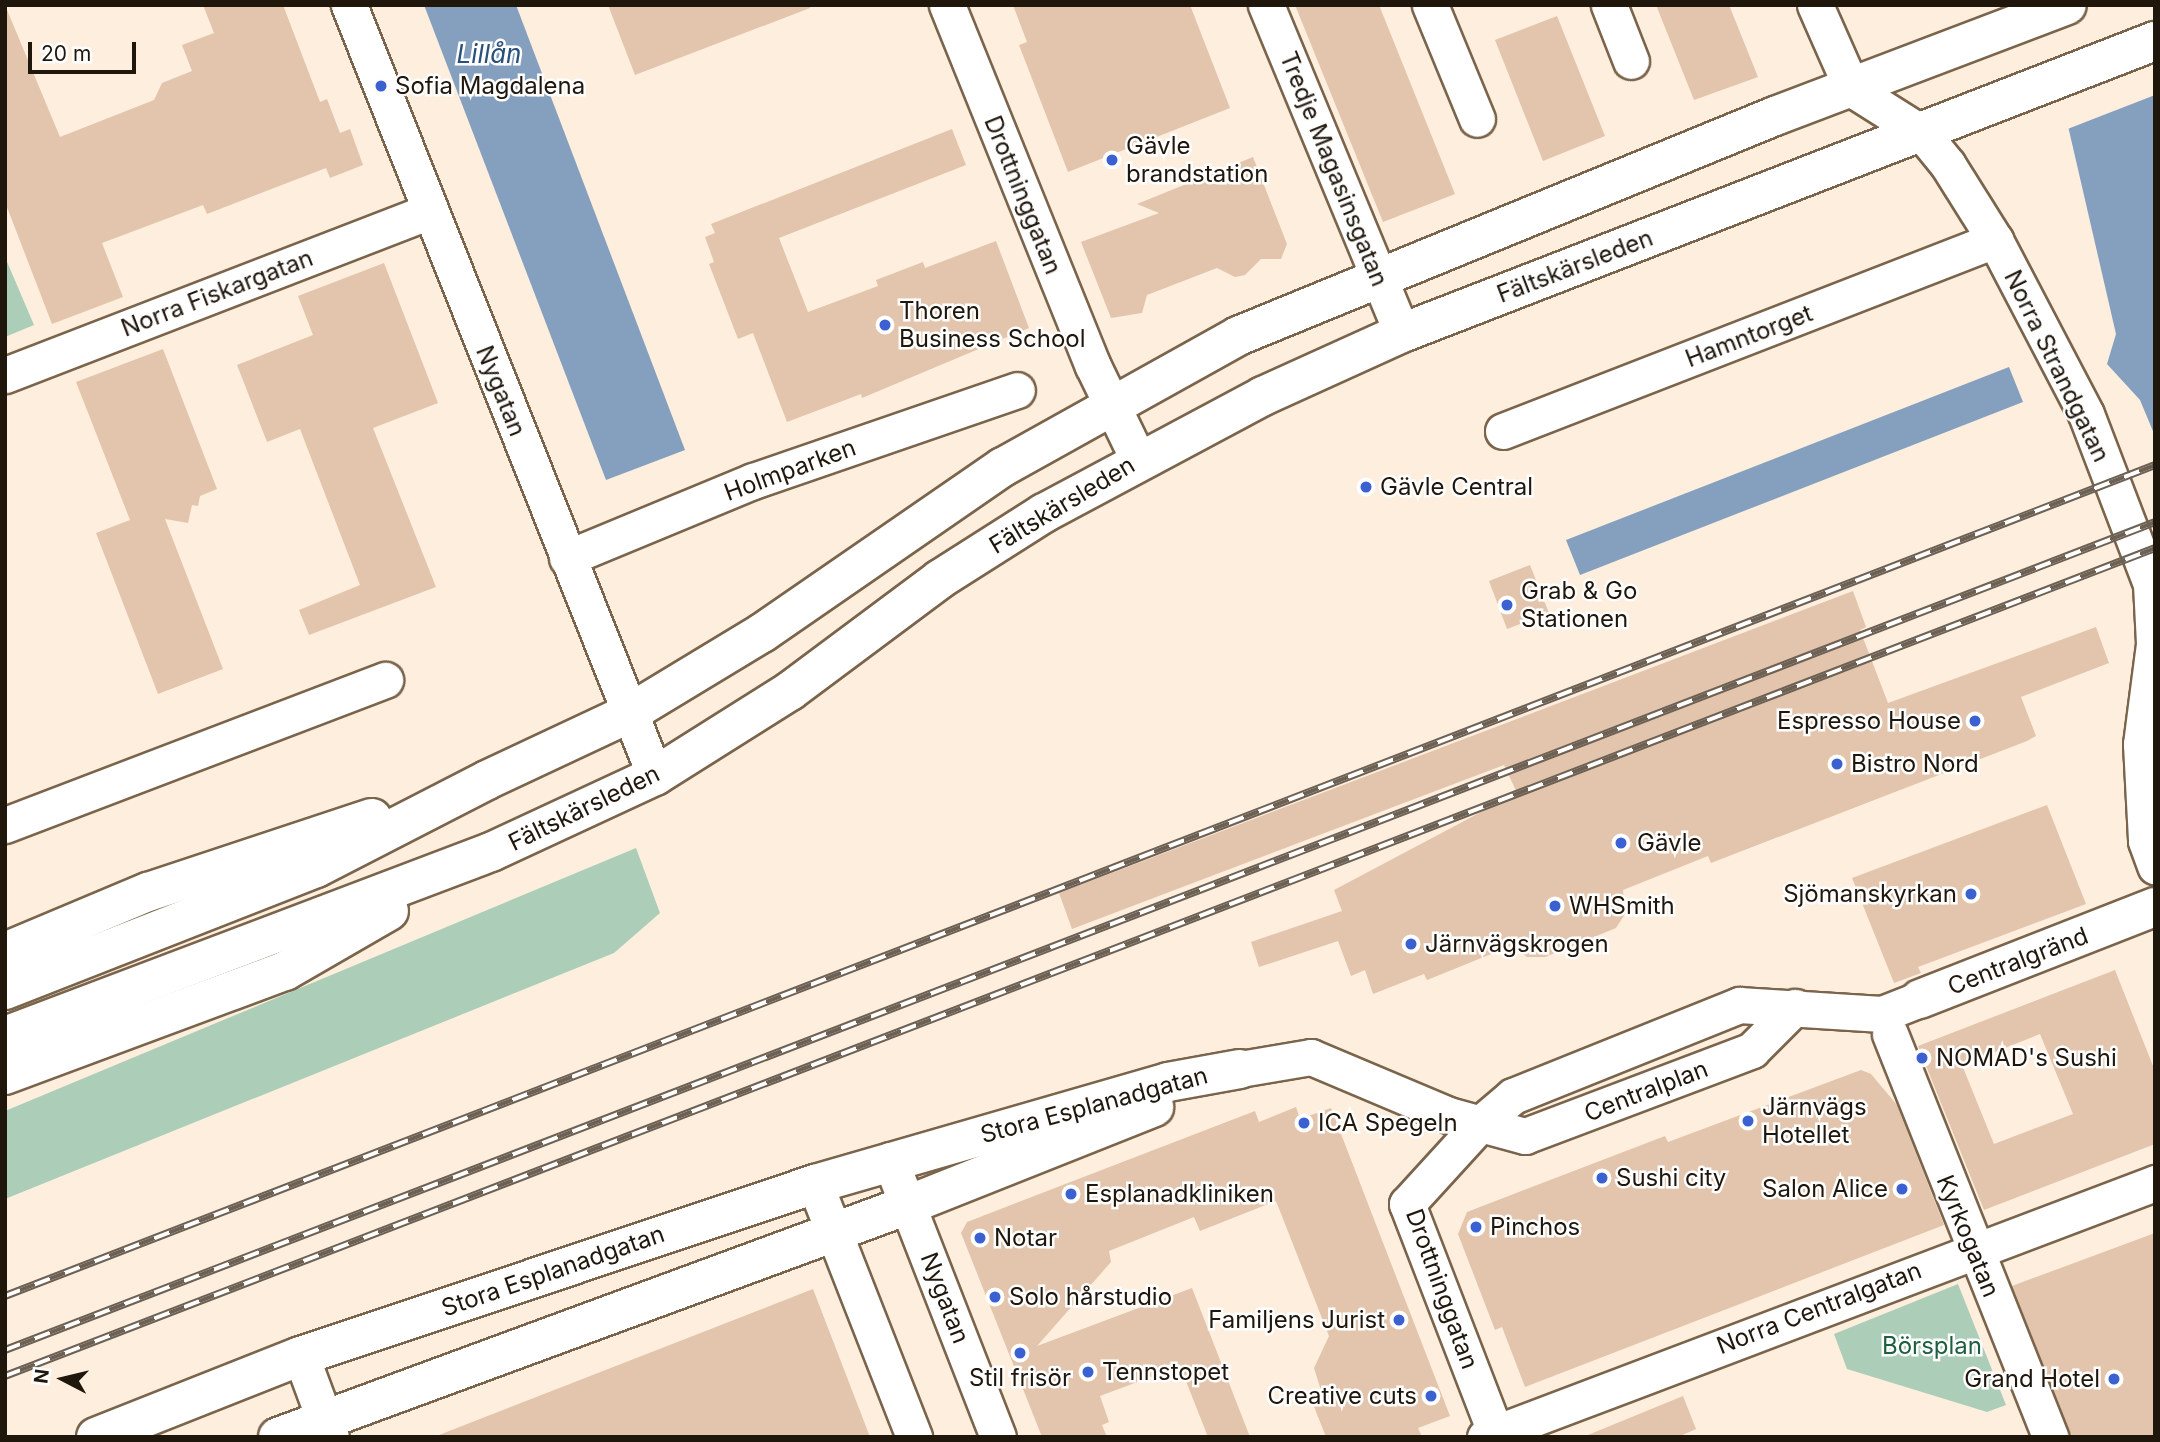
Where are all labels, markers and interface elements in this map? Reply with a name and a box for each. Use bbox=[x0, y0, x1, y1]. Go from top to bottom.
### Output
scale bar bbox=[32, 28, 140, 72]
water label: Lillån bbox=[457, 38, 521, 70]
text: 20 m bbox=[41, 41, 91, 66]
street label: Tredje Magasinsgatan bbox=[1274, 47, 1394, 291]
place label: Sofia Magdalena bbox=[395, 72, 585, 100]
marker: Sofia Magdalena bbox=[373, 78, 389, 94]
street label: Drottninggatan bbox=[978, 112, 1068, 278]
place label: Gävle brandstation bbox=[1126, 132, 1268, 188]
marker: Gävle brandstation bbox=[1104, 152, 1120, 168]
street label: Fältskärsleden bbox=[1493, 223, 1657, 309]
street label: Norra Fiskargatan bbox=[117, 243, 317, 343]
street label: Norra Strandgatan bbox=[1998, 265, 2116, 467]
place label: Thoren Business School bbox=[899, 297, 1086, 353]
street label: Hamntorget bbox=[1681, 299, 1817, 373]
marker: Thoren Business School bbox=[877, 317, 893, 333]
street label: Nygatan bbox=[470, 342, 532, 440]
street label: Holmparken bbox=[720, 433, 860, 507]
street label: Fältskärsleden bbox=[984, 450, 1140, 560]
place label: Gävle Central bbox=[1380, 473, 1533, 501]
marker: Gävle Central bbox=[1358, 479, 1374, 495]
place label: Grab & Go Stationen bbox=[1521, 577, 1637, 633]
marker: Grab & Go Stationen bbox=[1499, 597, 1515, 613]
place label: Espresso House bbox=[1777, 707, 1961, 735]
marker: Espresso House bbox=[1967, 713, 1983, 729]
place label: Bistro Nord bbox=[1851, 750, 1979, 778]
marker: Bistro Nord bbox=[1829, 756, 1845, 772]
street label: Fältskärsleden bbox=[504, 759, 664, 857]
place label: Gävle bbox=[1637, 829, 1701, 857]
marker: Gävle bbox=[1611, 833, 1631, 853]
place label: Sjömanskyrkan bbox=[1783, 880, 1957, 908]
marker: Sjömanskyrkan bbox=[1963, 886, 1979, 902]
place label: WHSmith bbox=[1569, 892, 1675, 920]
marker: WHSmith bbox=[1547, 898, 1563, 914]
street label: Centralgränd bbox=[1944, 921, 2092, 1001]
place label: Järnvägskrogen bbox=[1425, 930, 1609, 958]
marker: Järnvägskrogen bbox=[1403, 936, 1419, 952]
place label: NOMAD's Sushi bbox=[1936, 1044, 2117, 1072]
marker: NOMAD's Sushi bbox=[1914, 1050, 1930, 1066]
street label: Centralplan bbox=[1580, 1054, 1712, 1128]
street label: Stora Esplanadgatan bbox=[977, 1061, 1211, 1149]
place label: Järnvägs Hotellet bbox=[1762, 1093, 1867, 1149]
place label: ICA Spegeln bbox=[1318, 1109, 1458, 1137]
marker: Järnvägs Hotellet bbox=[1740, 1113, 1756, 1129]
marker: ICA Spegeln bbox=[1296, 1115, 1312, 1131]
place label: Sushi city bbox=[1616, 1164, 1726, 1192]
marker: Sushi city bbox=[1594, 1170, 1610, 1186]
street label: Kyrkogatan bbox=[1931, 1171, 2005, 1301]
place label: Salon Alice bbox=[1762, 1175, 1888, 1203]
place label: Esplanadkliniken bbox=[1085, 1180, 1274, 1208]
marker: Salon Alice bbox=[1894, 1181, 1910, 1197]
marker: Esplanadkliniken bbox=[1063, 1186, 1079, 1202]
street label: Drottninggatan bbox=[1400, 1205, 1484, 1373]
place label: Pinchos bbox=[1490, 1213, 1580, 1241]
street label: Stora Esplanadgatan bbox=[438, 1219, 668, 1323]
marker: Pinchos bbox=[1468, 1219, 1484, 1235]
place label: Notar bbox=[994, 1224, 1057, 1252]
marker: Notar bbox=[972, 1230, 988, 1246]
street label: Nygatan bbox=[915, 1248, 975, 1348]
street label: Norra Centralgatan bbox=[1713, 1256, 1925, 1360]
place label: Solo hårstudio bbox=[1009, 1283, 1172, 1311]
marker: Solo hårstudio bbox=[987, 1289, 1003, 1305]
place label: Familjens Jurist bbox=[1208, 1306, 1385, 1334]
marker: Familjens Jurist bbox=[1391, 1312, 1407, 1328]
park label: Börsplan bbox=[1882, 1332, 1982, 1360]
north arrow bbox=[28, 1344, 98, 1414]
marker: Stil frisör bbox=[1012, 1345, 1028, 1361]
place label: Tennstopet bbox=[1102, 1358, 1229, 1386]
place label: Stil frisör bbox=[969, 1364, 1071, 1392]
marker: Tennstopet bbox=[1080, 1364, 1096, 1380]
place label: Grand Hotel bbox=[1964, 1365, 2100, 1393]
text: N bbox=[29, 1368, 54, 1385]
marker: Grand Hotel bbox=[2106, 1371, 2122, 1387]
place label: Creative cuts bbox=[1268, 1382, 1417, 1410]
marker: Creative cuts bbox=[1423, 1388, 1439, 1404]

